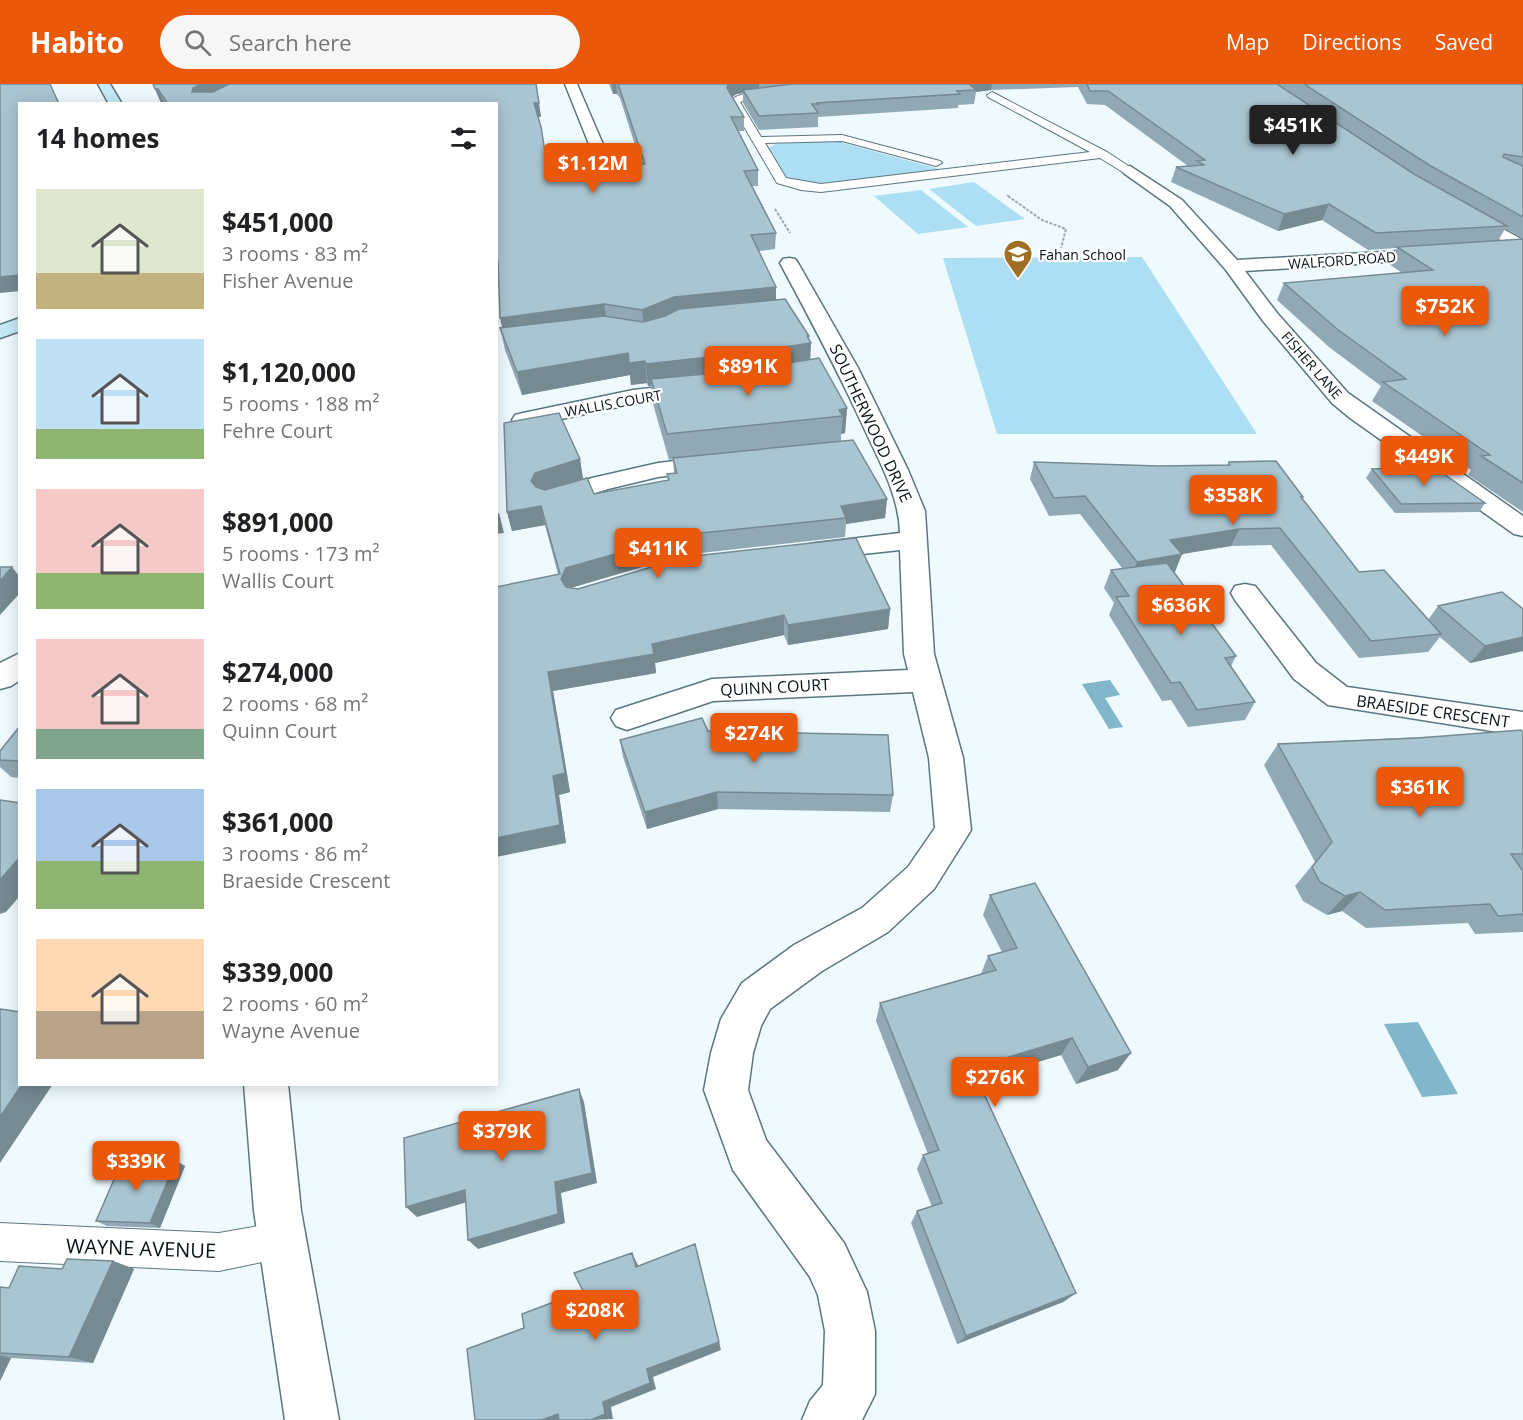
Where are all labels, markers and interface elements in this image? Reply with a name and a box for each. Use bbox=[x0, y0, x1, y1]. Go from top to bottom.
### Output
search box bbox=[160, 15, 580, 69]
text: Habito bbox=[30, 23, 124, 61]
icon: search bbox=[181, 26, 214, 59]
text: Search here bbox=[229, 27, 352, 57]
text: Map bbox=[1226, 28, 1269, 56]
text: Directions bbox=[1302, 28, 1402, 56]
text: Saved bbox=[1435, 28, 1493, 56]
pin: $451K bbox=[1251, 105, 1335, 156]
text: $451K bbox=[1263, 111, 1323, 138]
text: 14 homes bbox=[36, 120, 160, 156]
icon: filters bbox=[447, 122, 480, 155]
pin: $1.12M bbox=[544, 143, 642, 194]
text: $1.12M bbox=[558, 149, 628, 176]
text: $451,000 bbox=[222, 204, 333, 240]
icon: home bbox=[84, 213, 156, 285]
school or university icon: Fahan School bbox=[1002, 238, 1034, 280]
text: 3 rooms · 83 m² bbox=[222, 240, 368, 267]
place label: Fahan School bbox=[1039, 245, 1126, 264]
street label: WALFORD ROAD bbox=[1287, 247, 1397, 273]
text: Fisher Avenue bbox=[222, 267, 353, 294]
pin: $752K bbox=[1403, 286, 1487, 337]
text: $752K bbox=[1415, 292, 1475, 319]
street label: FISHER LANE bbox=[1277, 327, 1347, 403]
street label: SOUTHERWOOD DRIVE bbox=[825, 340, 917, 506]
pin: $891K bbox=[706, 346, 790, 397]
text: $891K bbox=[718, 352, 778, 379]
text: $1,120,000 bbox=[222, 354, 356, 390]
icon: home bbox=[84, 363, 156, 435]
street label: WALLIS COURT bbox=[563, 385, 663, 421]
text: 5 rooms · 188 m² bbox=[222, 390, 380, 417]
text: Fehre Court bbox=[222, 417, 333, 444]
pin: $449K bbox=[1382, 436, 1466, 487]
text: $449K bbox=[1394, 442, 1454, 469]
pin: $358K bbox=[1191, 475, 1275, 526]
text: $358K bbox=[1203, 481, 1263, 508]
text: $891,000 bbox=[222, 504, 333, 540]
icon: home bbox=[84, 513, 156, 585]
pin: $411K bbox=[616, 528, 700, 579]
text: $411K bbox=[628, 534, 688, 561]
text: 5 rooms · 173 m² bbox=[222, 540, 380, 567]
text: Wallis Court bbox=[222, 567, 334, 594]
pin: $636K bbox=[1139, 585, 1223, 636]
text: $636K bbox=[1151, 591, 1211, 618]
text: $274,000 bbox=[222, 654, 333, 690]
icon: home bbox=[84, 663, 156, 735]
street label: QUINN COURT bbox=[720, 673, 831, 701]
street label: BRAESIDE CRESCENT bbox=[1355, 689, 1511, 733]
text: 2 rooms · 68 m² bbox=[222, 690, 368, 717]
pin: $274K bbox=[712, 713, 796, 764]
text: Quinn Court bbox=[222, 717, 337, 744]
text: $274K bbox=[724, 719, 784, 746]
pin: $361K bbox=[1378, 767, 1462, 818]
text: $361K bbox=[1390, 773, 1450, 800]
text: $361,000 bbox=[222, 804, 333, 840]
icon: home bbox=[84, 813, 156, 885]
text: 3 rooms · 86 m² bbox=[222, 840, 368, 867]
text: Braeside Crescent bbox=[222, 867, 390, 894]
text: $339,000 bbox=[222, 954, 333, 990]
icon: home bbox=[84, 963, 156, 1035]
text: 2 rooms · 60 m² bbox=[222, 990, 368, 1017]
text: Wayne Avenue bbox=[222, 1017, 360, 1044]
pin: $276K bbox=[953, 1057, 1037, 1108]
text: $276K bbox=[965, 1063, 1025, 1090]
pin: $379K bbox=[460, 1111, 544, 1162]
text: $379K bbox=[472, 1117, 532, 1144]
pin: $339K bbox=[94, 1141, 178, 1192]
text: $339K bbox=[106, 1147, 166, 1174]
street label: WAYNE AVENUE bbox=[66, 1232, 216, 1264]
pin: $208K bbox=[553, 1290, 637, 1341]
text: $208K bbox=[565, 1296, 625, 1323]

